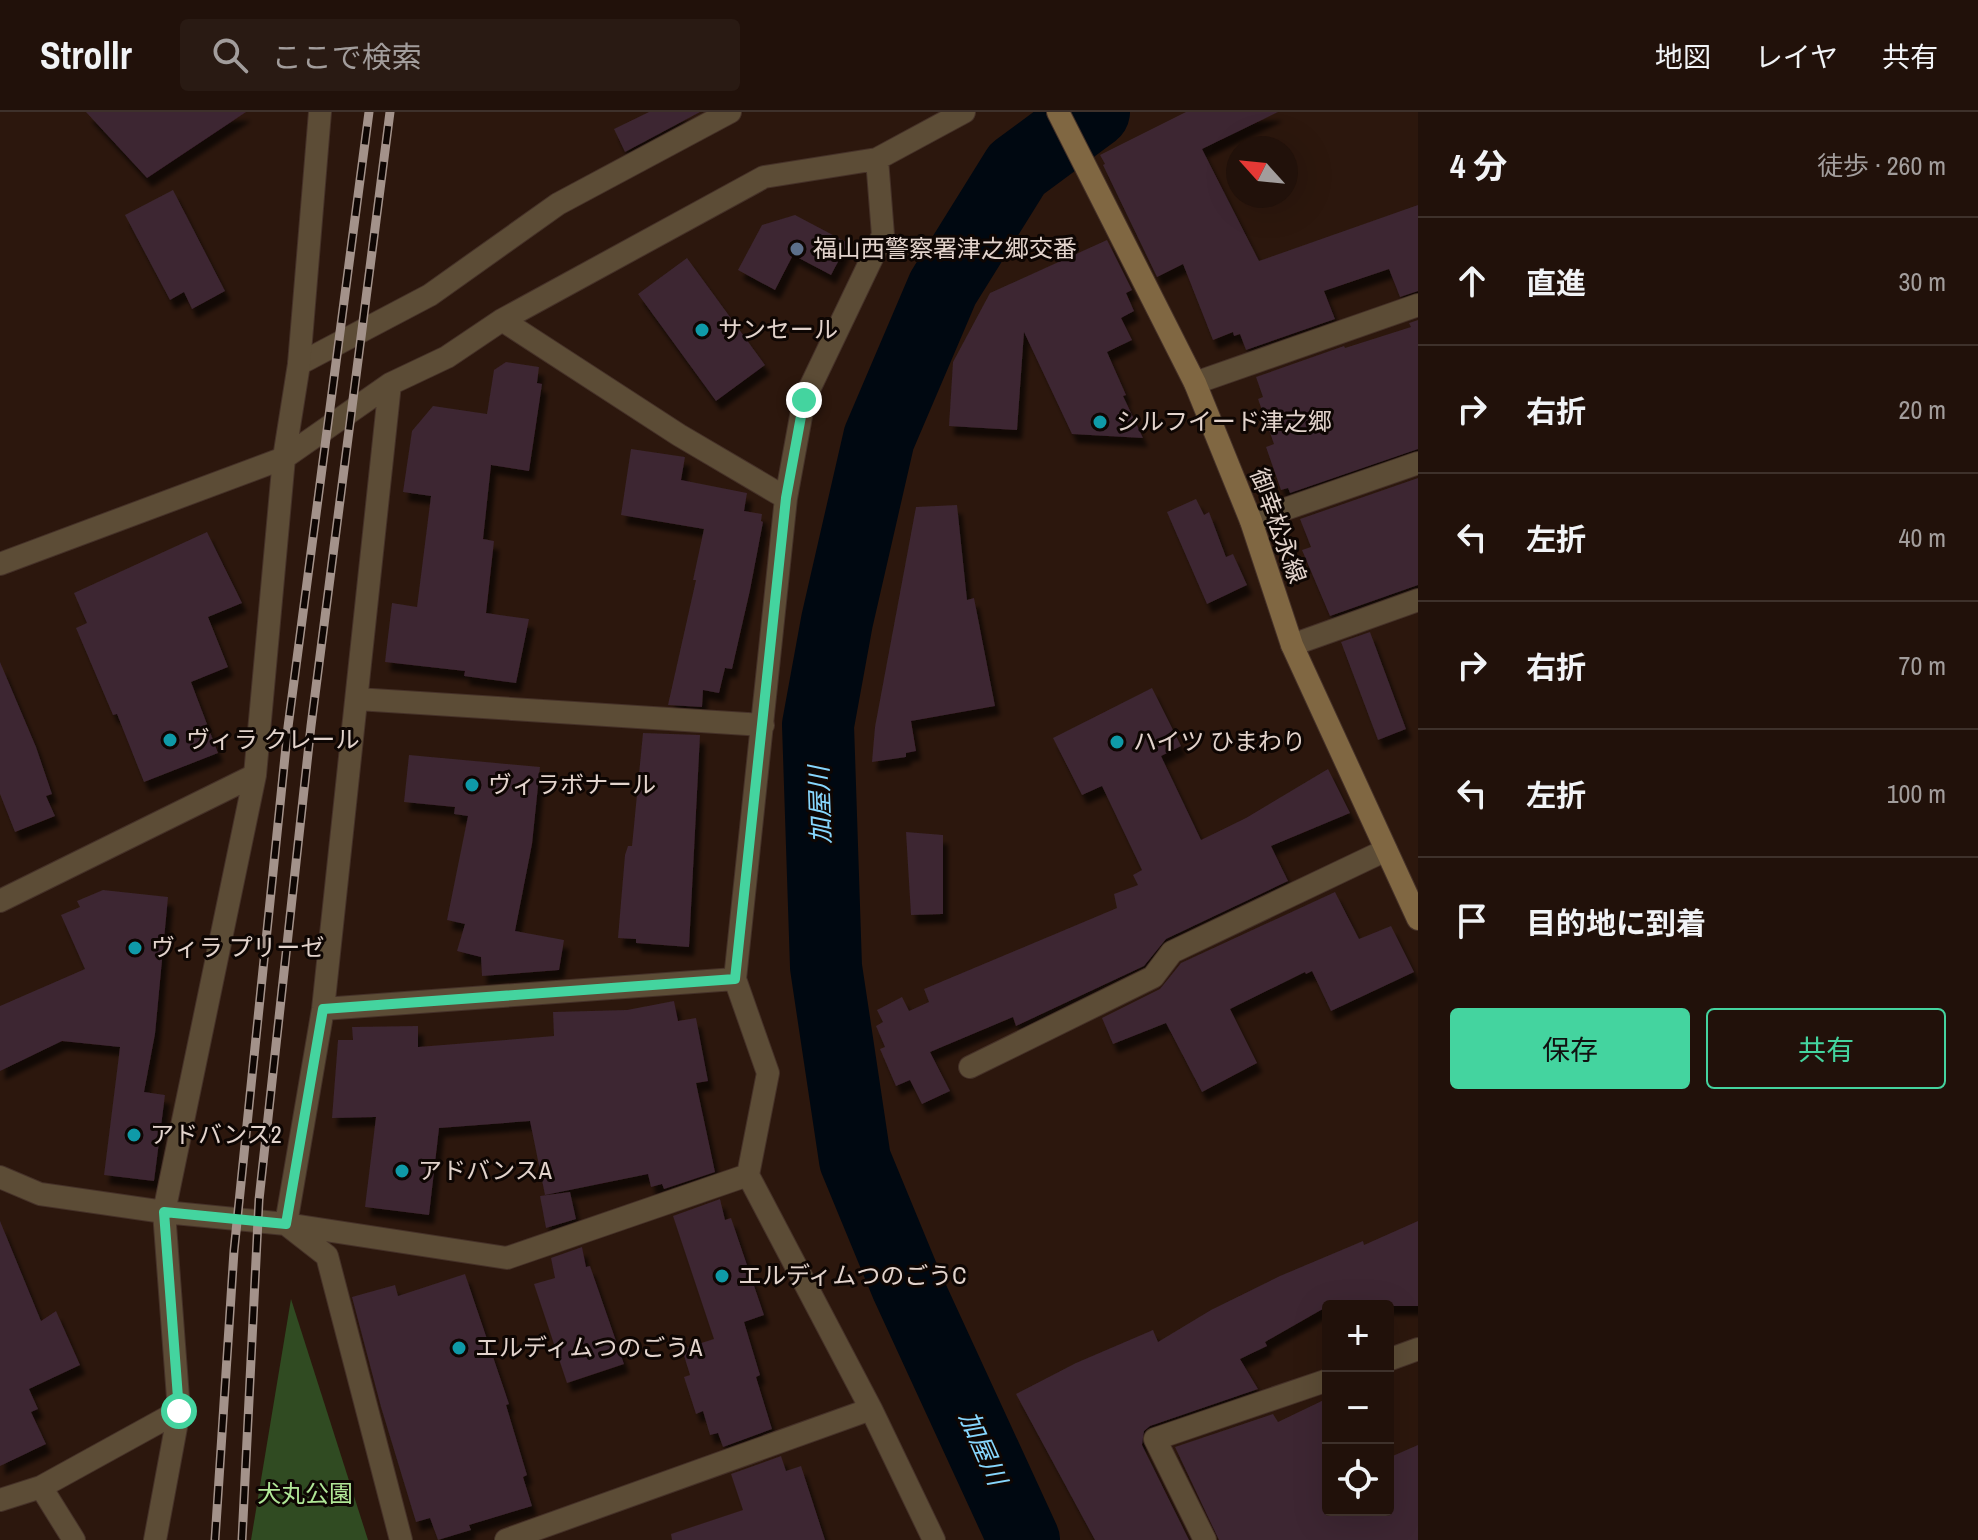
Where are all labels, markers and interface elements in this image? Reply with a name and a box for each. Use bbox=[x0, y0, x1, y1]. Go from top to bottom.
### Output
search box bbox=[180, 19, 740, 91]
text: Strollr bbox=[40, 30, 132, 81]
icon: search bbox=[208, 33, 252, 77]
text: ここで検索 bbox=[272, 37, 422, 77]
text: 地図 bbox=[1655, 38, 1711, 76]
text: レイヤ bbox=[1755, 38, 1838, 76]
text: 共有 bbox=[1882, 38, 1938, 76]
north arrow bbox=[1226, 136, 1298, 208]
text: 4 分 bbox=[1450, 143, 1507, 189]
text: 徒歩 · 260 m bbox=[1817, 148, 1946, 183]
place label: 福山西警察署津之郷交番 bbox=[813, 232, 1077, 264]
marker: 福山西警察署津之郷交番 bbox=[788, 240, 806, 258]
icon: ahead bbox=[1450, 259, 1494, 303]
text: 直進 bbox=[1526, 263, 1586, 303]
text: 30 m bbox=[1899, 264, 1946, 299]
place label: サンセール bbox=[718, 313, 838, 345]
marker: サンセール bbox=[693, 321, 711, 339]
route end bbox=[786, 382, 822, 418]
icon: right bbox=[1450, 387, 1494, 431]
text: 右折 bbox=[1526, 391, 1586, 431]
text: 20 m bbox=[1899, 392, 1946, 427]
place label: シルフイード津之郷 bbox=[1116, 405, 1332, 437]
marker: シルフイード津之郷 bbox=[1091, 413, 1109, 431]
street label: 御幸松永線 bbox=[1243, 464, 1314, 588]
icon: left bbox=[1450, 515, 1494, 559]
text: 左折 bbox=[1526, 519, 1586, 559]
text: 40 m bbox=[1899, 520, 1946, 555]
icon: right bbox=[1450, 643, 1494, 687]
text: 右折 bbox=[1526, 647, 1586, 687]
text: 70 m bbox=[1899, 648, 1946, 683]
place label: ヴィラ クレール bbox=[186, 723, 359, 755]
place label: ハイツ ひまわり bbox=[1133, 725, 1306, 757]
marker: ヴィラ クレール bbox=[161, 731, 179, 749]
marker: ハイツ ひまわり bbox=[1108, 733, 1126, 751]
water label: 加屋川 bbox=[801, 762, 838, 845]
place label: ヴィラボナール bbox=[488, 768, 656, 800]
icon: left bbox=[1450, 771, 1494, 815]
text: 左折 bbox=[1526, 775, 1586, 815]
marker: ヴィラボナール bbox=[463, 776, 481, 794]
text: 100 m bbox=[1887, 776, 1946, 811]
icon: arrive bbox=[1450, 899, 1494, 943]
text: 目的地に到着 bbox=[1526, 903, 1706, 943]
place label: ヴィラ プリーゼ bbox=[151, 931, 324, 963]
marker: ヴィラ プリーゼ bbox=[126, 939, 144, 957]
button: 保存 bbox=[1450, 1008, 1690, 1089]
button: 共有 bbox=[1706, 1008, 1946, 1089]
place label: アドバンス2 bbox=[150, 1118, 282, 1150]
marker: アドバンス2 bbox=[125, 1126, 143, 1144]
place label: アドバンスA bbox=[418, 1154, 553, 1186]
marker: アドバンスA bbox=[393, 1162, 411, 1180]
place label: エルディムつのごうC bbox=[738, 1259, 967, 1291]
marker: エルディムつのごうC bbox=[713, 1267, 731, 1285]
map controls bbox=[1322, 1300, 1394, 1516]
button: + bbox=[1322, 1300, 1394, 1372]
place label: エルディムつのごうA bbox=[475, 1331, 703, 1363]
marker: エルディムつのごうA bbox=[450, 1339, 468, 1357]
button: − bbox=[1322, 1372, 1394, 1444]
route start bbox=[161, 1393, 197, 1429]
water label: 加屋川 bbox=[952, 1405, 1017, 1493]
button: locate bbox=[1322, 1444, 1394, 1516]
park label: 犬丸公園 bbox=[257, 1477, 353, 1509]

